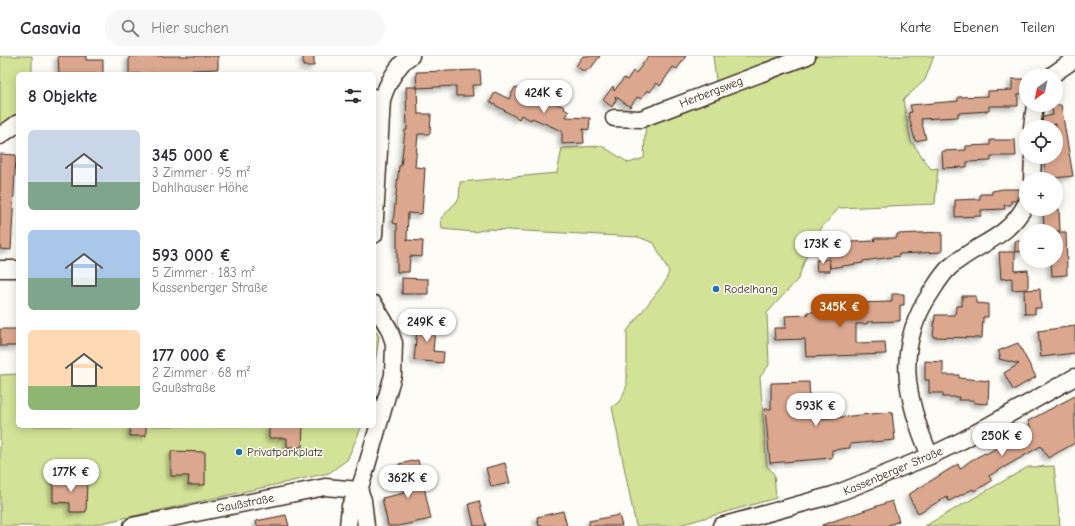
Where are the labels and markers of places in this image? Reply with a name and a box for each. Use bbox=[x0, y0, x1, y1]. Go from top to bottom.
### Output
pin: 424K € bbox=[511, 80, 577, 114]
pin: 173K € bbox=[790, 231, 856, 265]
place label: Rodelhang bbox=[724, 282, 778, 296]
marker: Rodelhang bbox=[711, 284, 721, 294]
pin: 345K € bbox=[807, 294, 873, 328]
pin: 249K € bbox=[394, 309, 460, 343]
pin: 593K € bbox=[783, 393, 849, 427]
pin: 250K € bbox=[969, 423, 1035, 457]
place label: Privatparkplatz bbox=[247, 445, 323, 459]
marker: Privatparkplatz bbox=[234, 447, 244, 457]
pin: 177K € bbox=[38, 459, 104, 493]
pin: 362K € bbox=[375, 465, 441, 499]

